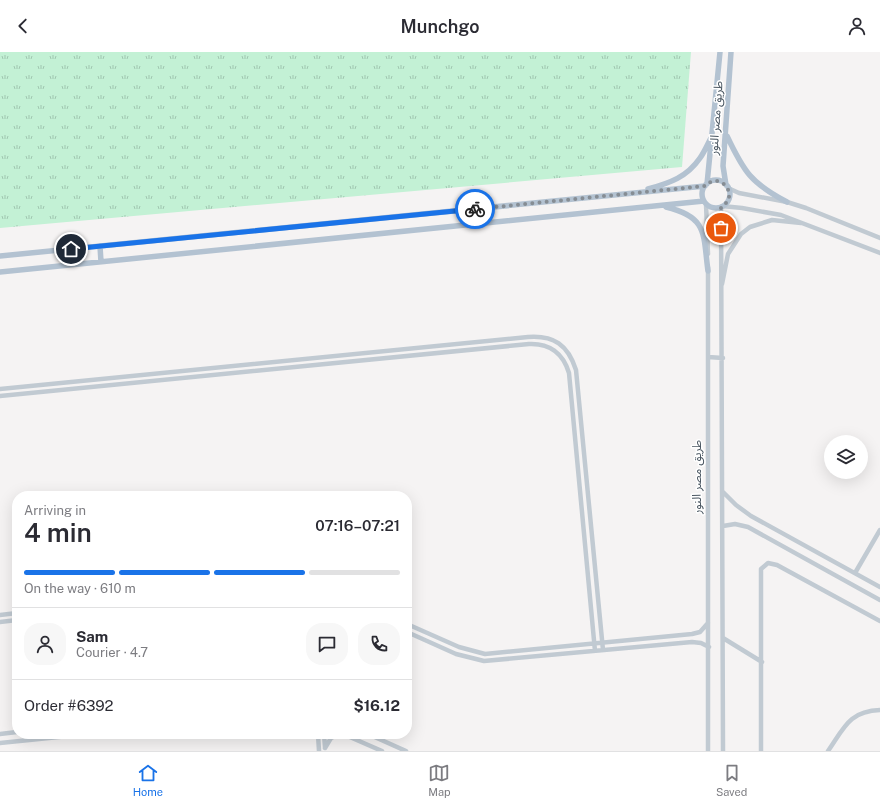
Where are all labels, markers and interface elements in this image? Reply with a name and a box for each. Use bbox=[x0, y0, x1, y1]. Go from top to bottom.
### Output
icon: back bbox=[12, 15, 34, 37]
icon: person bbox=[846, 15, 868, 37]
text: Munchgo bbox=[400, 16, 480, 37]
street label: طريق مصر النور bbox=[706, 80, 727, 157]
courier bbox=[455, 189, 495, 229]
icon: bike bbox=[464, 198, 486, 220]
pin bbox=[704, 211, 738, 245]
icon: bag bbox=[710, 217, 732, 239]
pin bbox=[54, 232, 88, 266]
icon: home bbox=[60, 238, 82, 260]
map controls bbox=[824, 435, 868, 479]
button: layers bbox=[824, 435, 868, 479]
street label: طريق مصر النور bbox=[690, 440, 705, 515]
text: Arriving in bbox=[24, 503, 86, 518]
text: 4 min bbox=[24, 517, 92, 548]
text: 07:16–07:21 bbox=[315, 517, 400, 534]
text: On the way · 610 m bbox=[24, 581, 136, 596]
button: person bbox=[24, 623, 66, 665]
button: chat bbox=[306, 623, 348, 665]
button: phone bbox=[358, 623, 400, 665]
text: Sam bbox=[76, 628, 108, 645]
text: Courier · 4.7 bbox=[76, 645, 148, 660]
text: Order #6392 bbox=[24, 697, 114, 714]
text: $16.12 bbox=[353, 697, 400, 714]
tab: Home bbox=[133, 762, 163, 798]
tab: Map bbox=[428, 762, 451, 798]
tab: Saved bbox=[716, 762, 747, 798]

